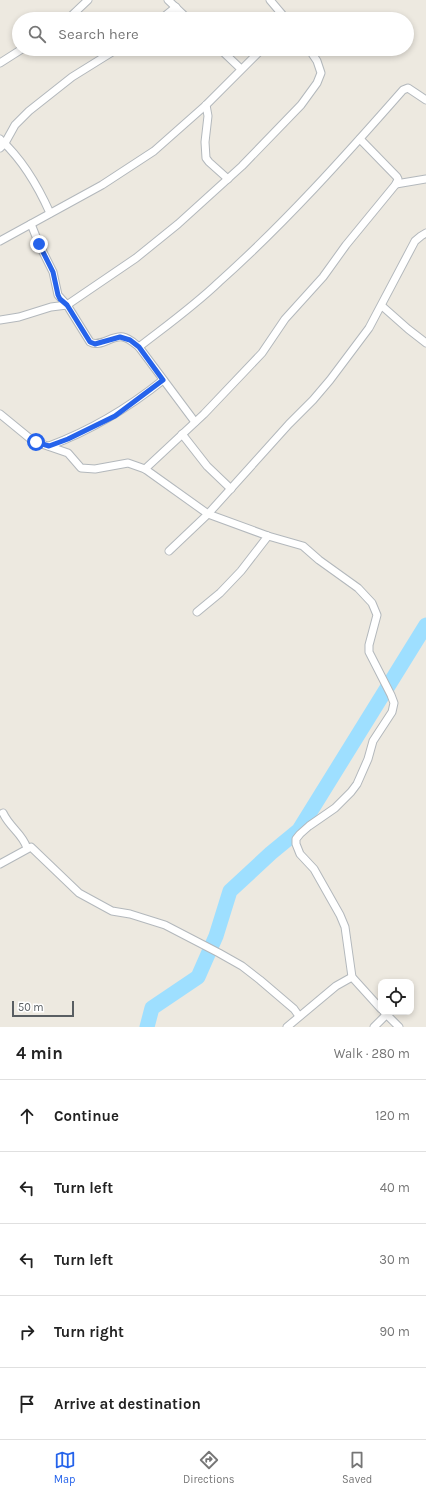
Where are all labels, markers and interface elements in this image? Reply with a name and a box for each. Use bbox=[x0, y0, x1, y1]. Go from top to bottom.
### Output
search box bbox=[12, 12, 414, 56]
icon: search bbox=[26, 23, 48, 45]
text: Search here bbox=[58, 25, 139, 43]
route end bbox=[30, 235, 48, 253]
route start bbox=[27, 433, 45, 451]
map controls bbox=[378, 979, 414, 1015]
button: locate bbox=[378, 979, 414, 1015]
scale bar bbox=[12, 999, 74, 1018]
text: 50 m bbox=[18, 1001, 44, 1014]
text: 4 min bbox=[16, 1043, 63, 1063]
text: Walk · 280 m bbox=[334, 1046, 410, 1061]
icon: ahead bbox=[16, 1105, 38, 1127]
text: Continue bbox=[54, 1107, 119, 1125]
text: 120 m bbox=[375, 1108, 410, 1123]
icon: left bbox=[16, 1177, 38, 1199]
text: Turn left bbox=[54, 1179, 113, 1197]
text: 40 m bbox=[380, 1180, 410, 1195]
icon: left bbox=[16, 1249, 38, 1271]
text: Turn left bbox=[54, 1251, 113, 1269]
text: 30 m bbox=[379, 1252, 410, 1267]
icon: right bbox=[16, 1321, 38, 1343]
text: Turn right bbox=[54, 1323, 124, 1341]
text: 90 m bbox=[379, 1324, 410, 1339]
icon: arrive bbox=[16, 1393, 38, 1415]
text: Arrive at destination bbox=[54, 1395, 201, 1413]
tab: Map bbox=[54, 1449, 76, 1486]
tab: Directions bbox=[183, 1449, 235, 1486]
tab: Saved bbox=[342, 1449, 372, 1486]

